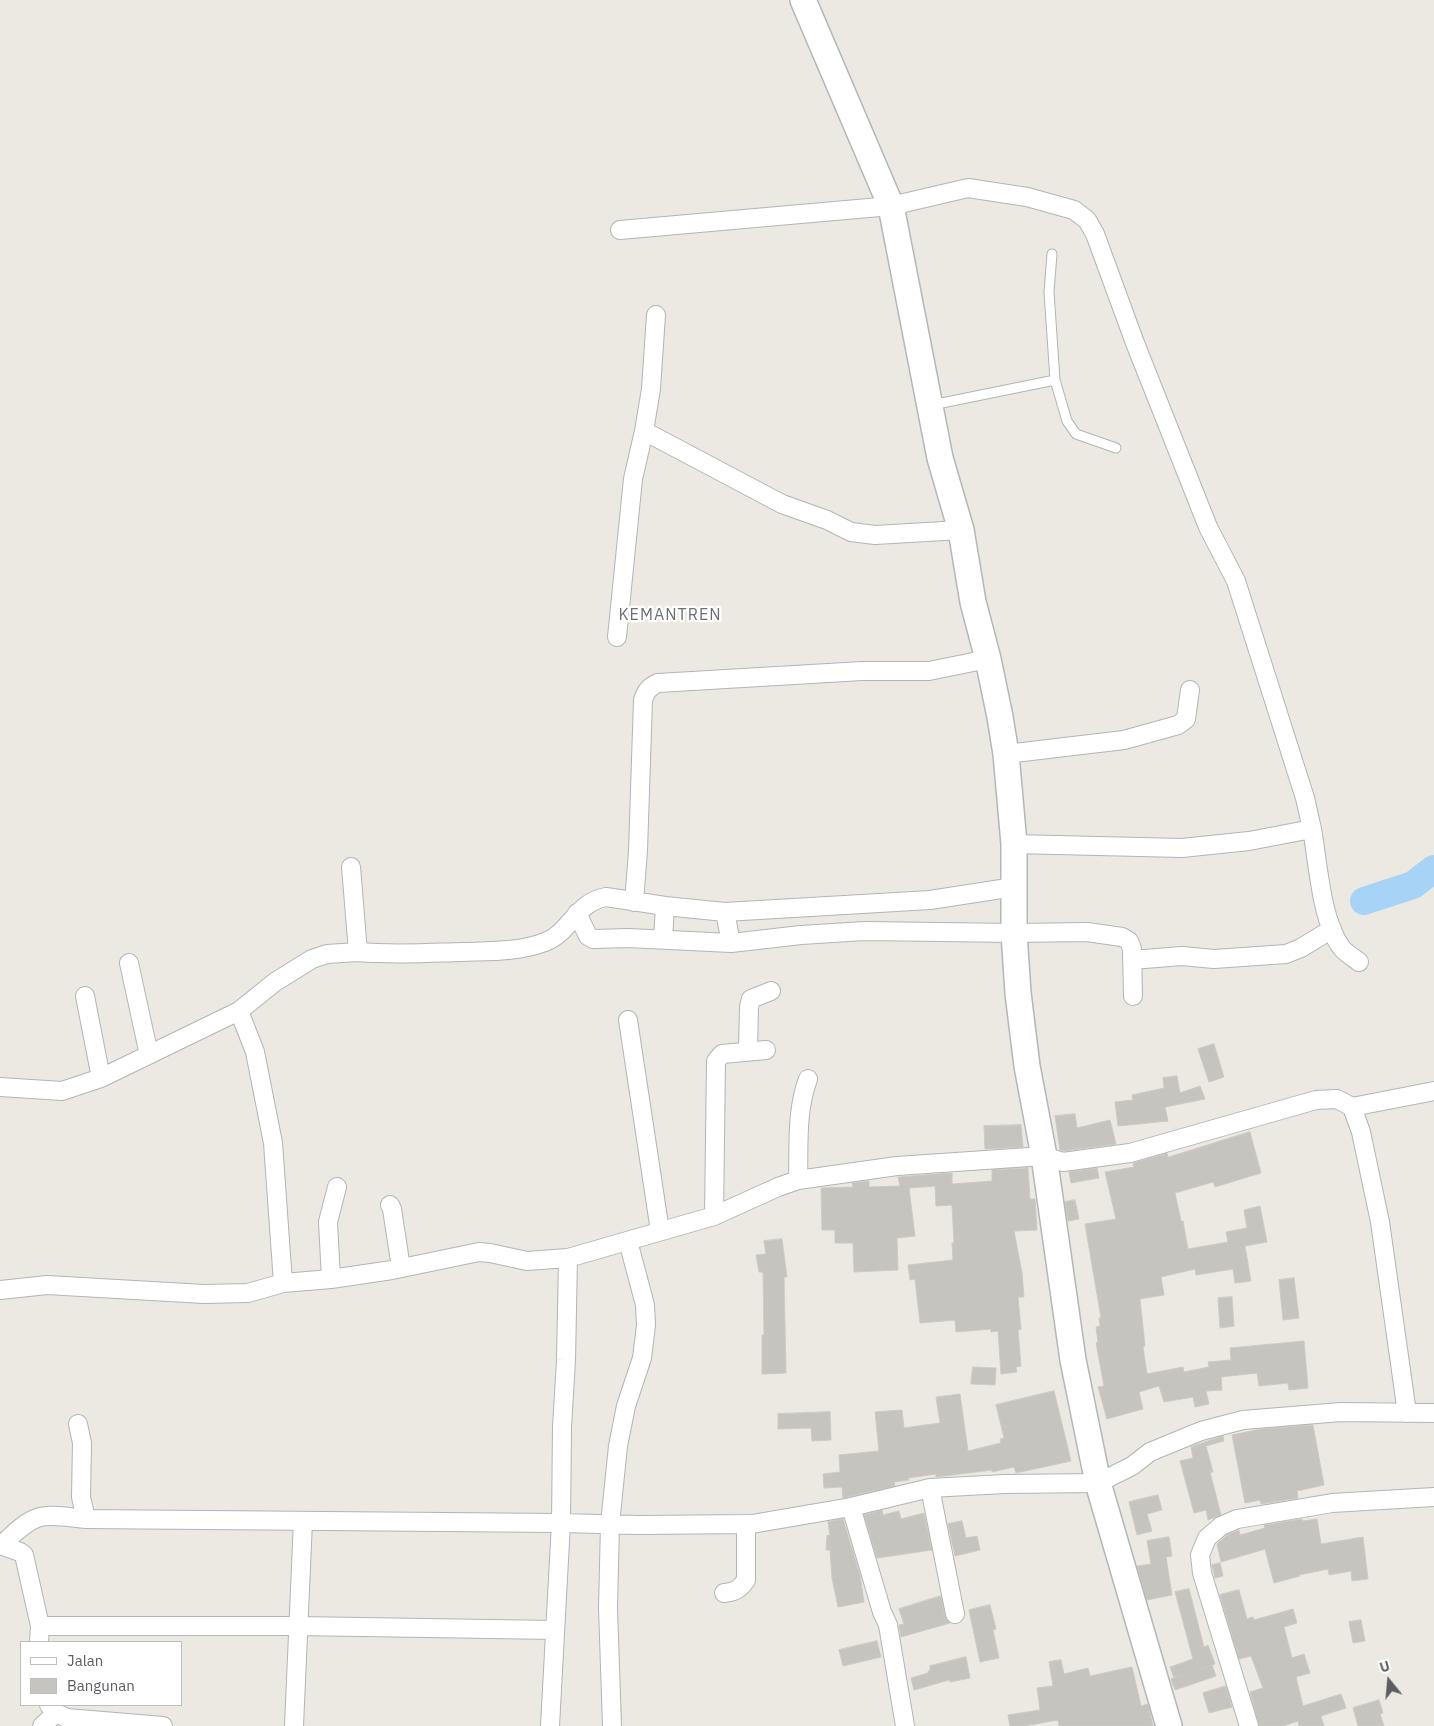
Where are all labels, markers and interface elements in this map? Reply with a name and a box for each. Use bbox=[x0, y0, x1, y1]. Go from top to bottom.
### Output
district label: KEMANTREN bbox=[617, 605, 723, 625]
legend bbox=[20, 1641, 182, 1706]
text: Jalan bbox=[67, 1651, 103, 1670]
north arrow bbox=[1364, 1656, 1414, 1706]
text: U bbox=[1377, 1657, 1392, 1677]
text: Bangunan bbox=[67, 1676, 135, 1695]

